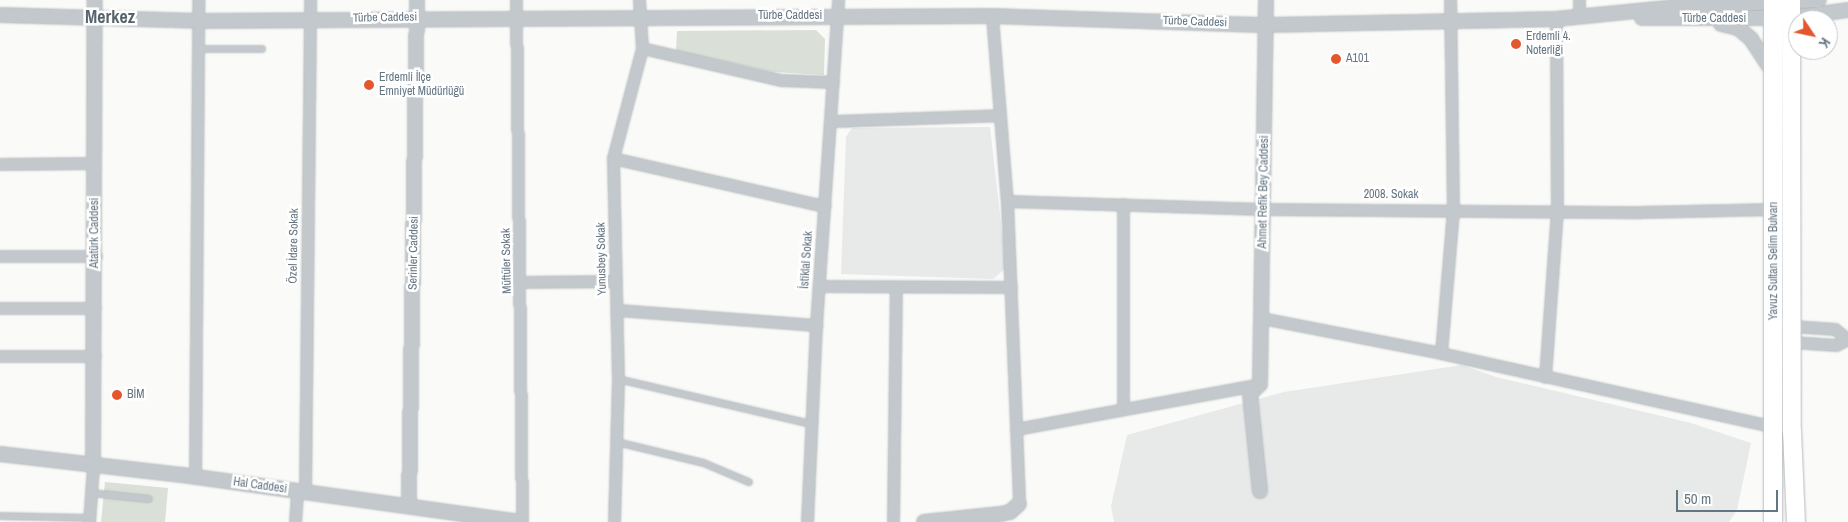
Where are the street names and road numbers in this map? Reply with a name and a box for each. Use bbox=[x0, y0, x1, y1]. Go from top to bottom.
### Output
street label: Türbe Caddesi bbox=[758, 9, 822, 23]
street label: Türbe Caddesi bbox=[353, 10, 417, 26]
street label: Türbe Caddesi bbox=[1682, 12, 1746, 26]
street label: Türbe Caddesi bbox=[1163, 14, 1227, 30]
street label: Ahmet Refik Bey Caddesi bbox=[1256, 135, 1272, 249]
street label: 2008. Sokak bbox=[1364, 188, 1418, 202]
street label: Atatürk Caddesi bbox=[88, 198, 102, 268]
street label: Yavuz Sultan Selim Bulvarı bbox=[1767, 202, 1781, 320]
street label: Özel İdare Sokak bbox=[286, 208, 302, 284]
street label: Serinler Caddesi bbox=[406, 216, 422, 290]
street label: Yunusbey Sokak bbox=[594, 222, 610, 296]
street label: Müftüler Sokak bbox=[499, 228, 515, 294]
street label: İstiklal Sokak bbox=[798, 231, 816, 289]
street label: Hal Caddesi bbox=[232, 475, 288, 497]

